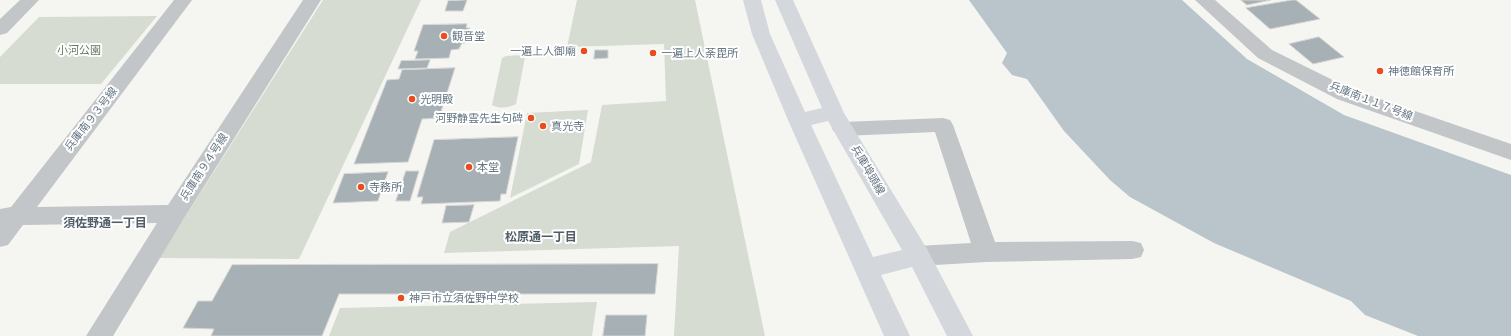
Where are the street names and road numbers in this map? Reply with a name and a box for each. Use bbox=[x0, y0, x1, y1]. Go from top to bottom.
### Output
street label: 兵庫南１１７号線 bbox=[1328, 79, 1414, 123]
street label: 兵庫南９３号線 bbox=[62, 85, 120, 153]
street label: 兵庫南９４号線 bbox=[177, 131, 231, 203]
street label: 兵庫埠頭線 bbox=[849, 143, 887, 197]

